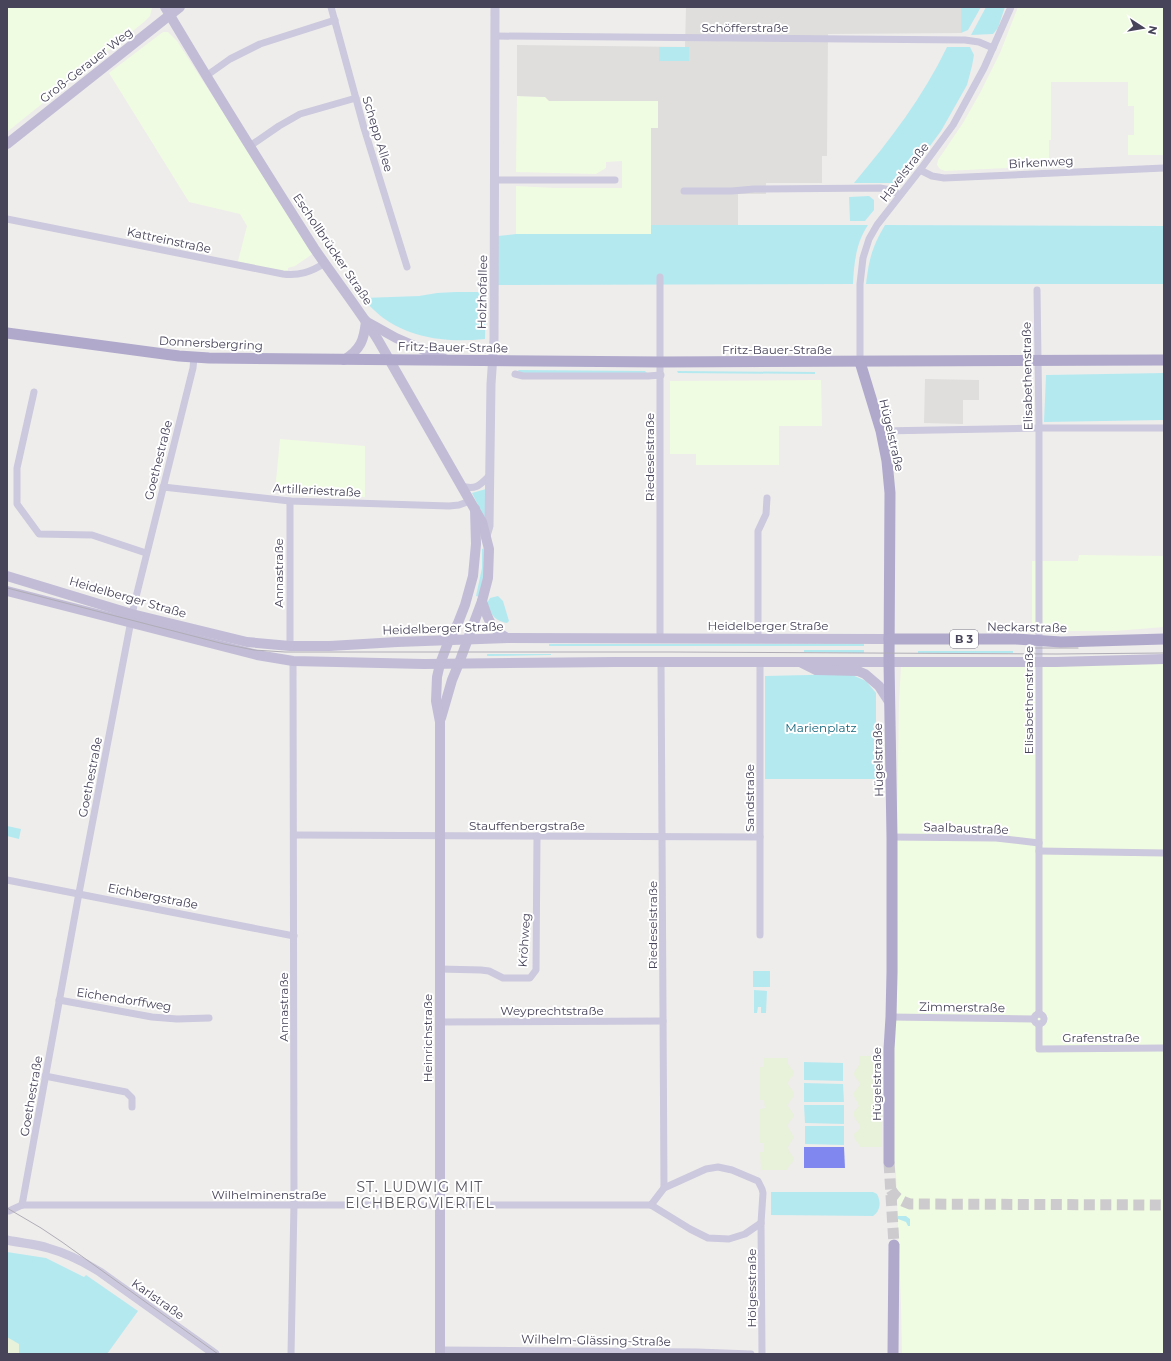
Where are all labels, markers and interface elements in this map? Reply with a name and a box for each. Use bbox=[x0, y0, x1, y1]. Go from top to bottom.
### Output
north arrow bbox=[1123, 8, 1163, 48]
street label: Schöfferstraße bbox=[701, 20, 789, 35]
street label: Groß-Gerauer Weg bbox=[37, 24, 135, 106]
text: N bbox=[1145, 24, 1161, 36]
street label: Schepp Allee bbox=[359, 94, 397, 174]
street label: Havelstraße bbox=[876, 139, 932, 205]
street label: Birkenweg bbox=[1008, 153, 1074, 171]
street label: Eschollbrücker Straße bbox=[290, 190, 376, 308]
street label: Kattreinstraße bbox=[126, 224, 212, 256]
street label: Holzhofallee bbox=[474, 255, 490, 329]
street label: Elisabethenstraße bbox=[1019, 322, 1035, 430]
street label: Donnersbergring bbox=[159, 333, 263, 353]
street label: Fritz-Bauer-Straße bbox=[398, 339, 508, 355]
street label: Fritz-Bauer-Straße bbox=[722, 342, 832, 357]
street label: Hügelstraße bbox=[876, 397, 908, 473]
street label: Riedeselstraße bbox=[642, 413, 657, 501]
street label: Goethestraße bbox=[141, 419, 175, 501]
street label: Artilleriestraße bbox=[273, 480, 361, 500]
street label: Annastraße bbox=[271, 538, 286, 608]
street label: Heidelberger Straße bbox=[68, 573, 188, 621]
street label: Heidelberger Straße bbox=[382, 618, 504, 638]
street label: Heidelberger Straße bbox=[707, 618, 829, 633]
street label: Neckarstraße bbox=[987, 619, 1067, 635]
road number: B 3 bbox=[950, 630, 978, 648]
street label: Elisabethenstraße bbox=[1021, 646, 1036, 754]
park label: Marienplatz bbox=[785, 720, 857, 735]
street label: Hügelstraße bbox=[870, 723, 886, 797]
street label: Goethestraße bbox=[75, 735, 105, 819]
street label: Sandstraße bbox=[742, 764, 757, 832]
street label: Stauffenbergstraße bbox=[469, 818, 585, 833]
street label: Saalbaustraße bbox=[923, 819, 1009, 837]
street label: Eichbergstraße bbox=[107, 880, 199, 912]
street label: Riedeselstraße bbox=[645, 881, 660, 969]
street label: Kröhweg bbox=[515, 912, 533, 968]
street label: Annastraße bbox=[276, 972, 291, 1042]
street label: Eichendorffweg bbox=[75, 984, 173, 1014]
street label: Heinrichstraße bbox=[420, 994, 435, 1082]
street label: Zimmerstraße bbox=[919, 999, 1005, 1015]
street label: Weyprechtstraße bbox=[500, 1003, 604, 1018]
street label: Grafenstraße bbox=[1062, 1030, 1140, 1045]
street label: Hügelstraße bbox=[869, 1047, 884, 1121]
street label: Goethestraße bbox=[17, 1054, 45, 1138]
district label: ST. LUDWIG MIT EICHBERGVIERTEL bbox=[345, 1178, 495, 1212]
street label: Wilhelminenstraße bbox=[212, 1187, 327, 1202]
street label: Hölgesstraße bbox=[744, 1248, 759, 1328]
street label: Karlstraße bbox=[129, 1275, 187, 1323]
street label: Wilhelm-Glässing-Straße bbox=[521, 1331, 671, 1349]

